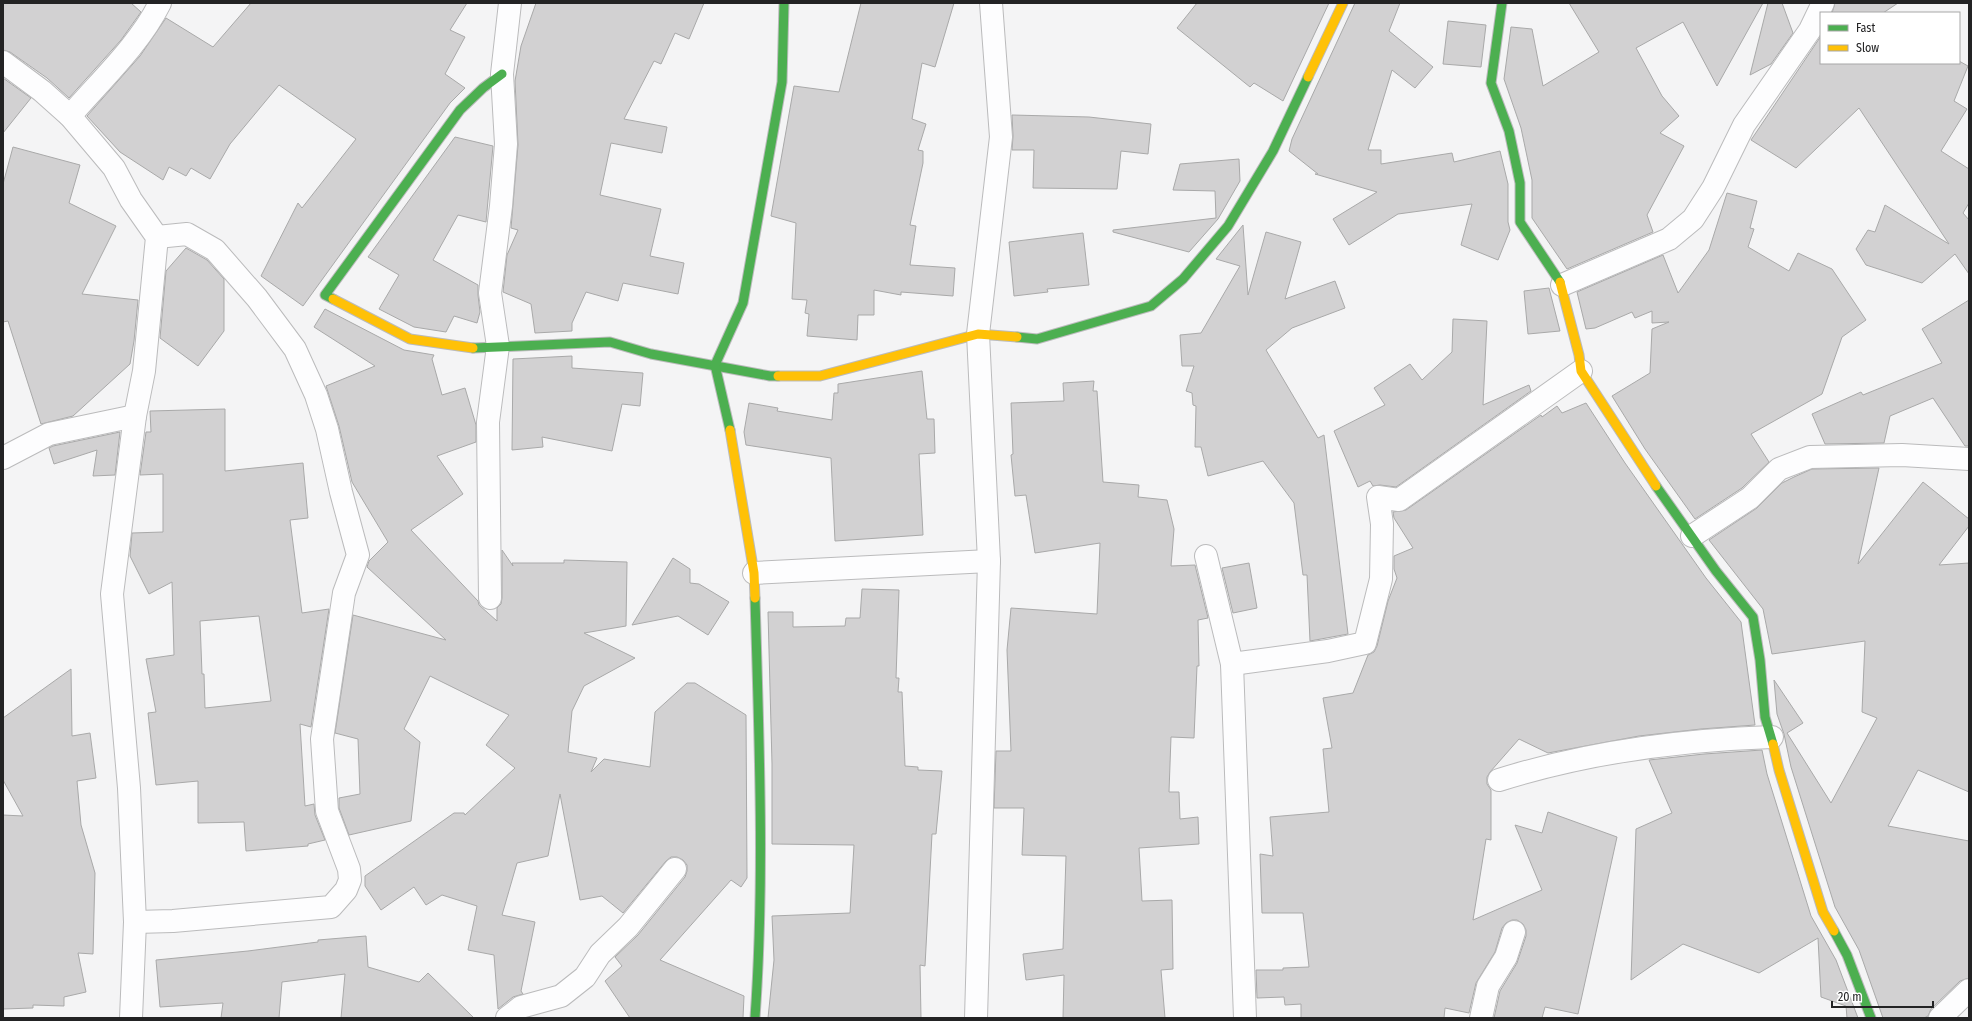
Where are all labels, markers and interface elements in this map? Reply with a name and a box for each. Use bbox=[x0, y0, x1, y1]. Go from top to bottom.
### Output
legend bbox=[1820, 12, 1960, 64]
text: Fast bbox=[1856, 21, 1875, 35]
text: Slow bbox=[1856, 41, 1879, 55]
scale bar bbox=[1832, 983, 1933, 1009]
text: 20 m bbox=[1838, 990, 1862, 1004]

